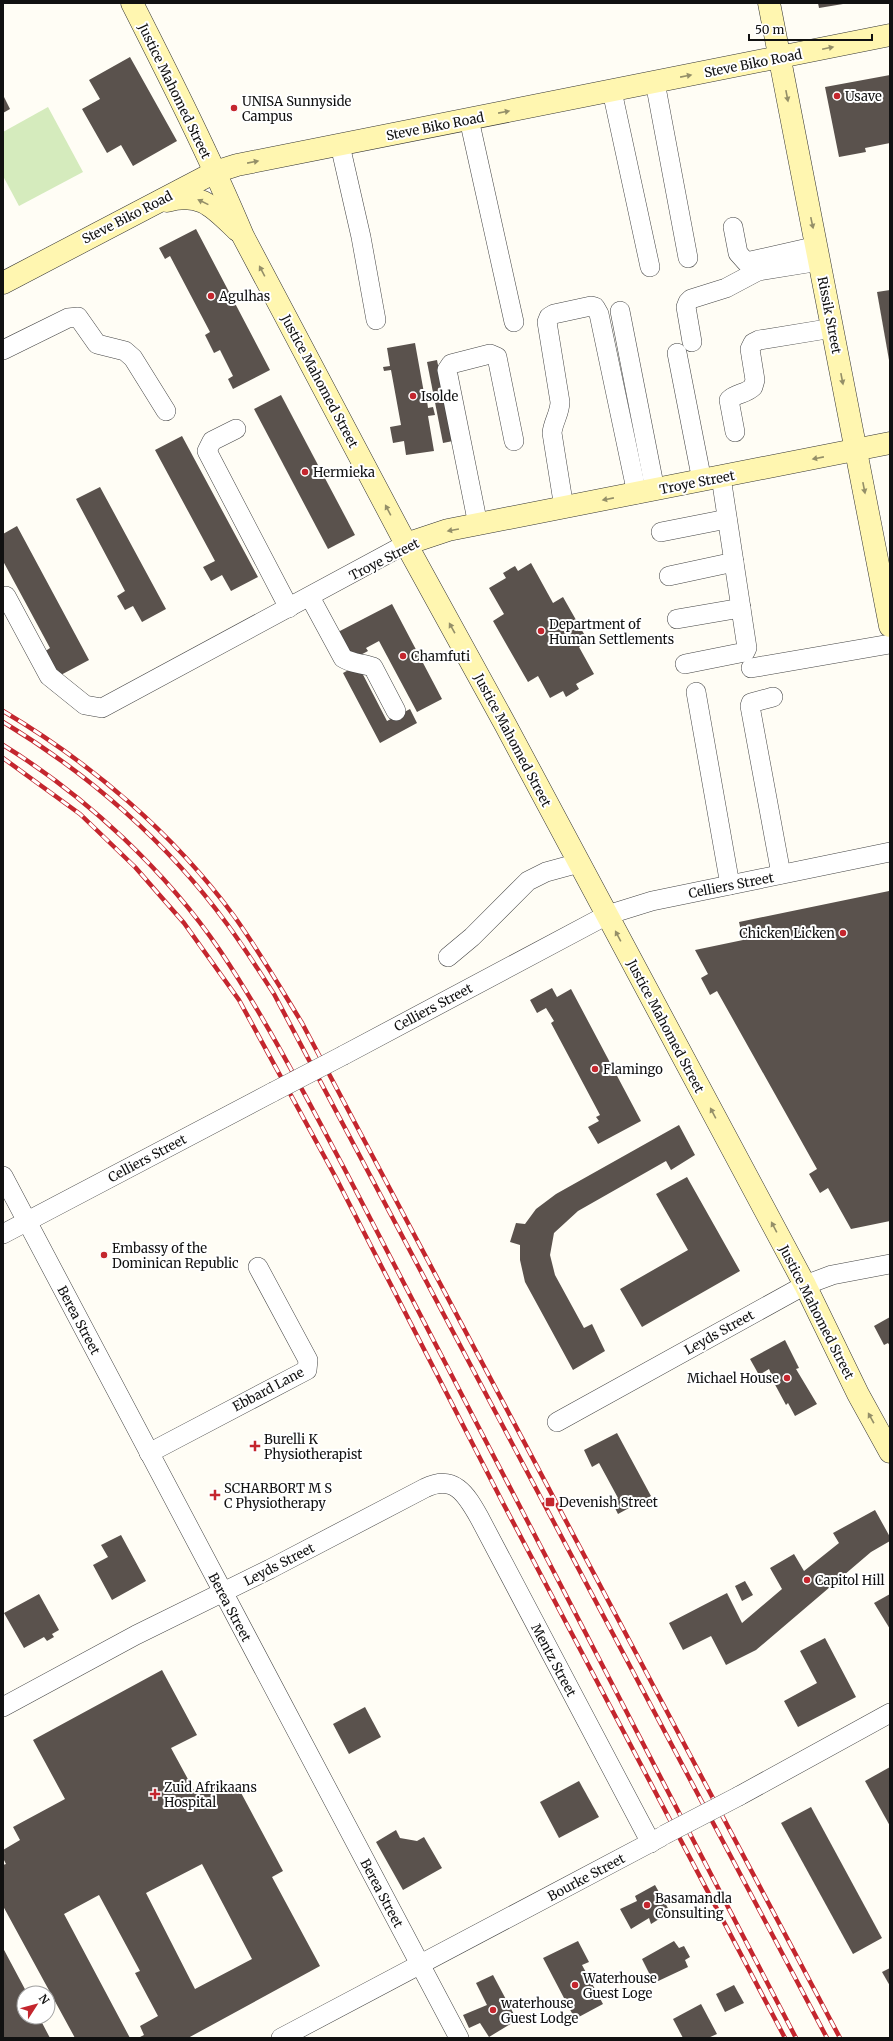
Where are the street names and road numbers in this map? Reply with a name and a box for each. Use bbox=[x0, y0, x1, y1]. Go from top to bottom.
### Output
street label: Justice Mahomed Street bbox=[134, 20, 215, 162]
street label: Steve Biko Road bbox=[703, 46, 804, 81]
street label: Steve Biko Road bbox=[385, 109, 486, 144]
street label: Steve Biko Road bbox=[79, 187, 176, 248]
street label: Rissik Street bbox=[814, 275, 845, 355]
street label: Justice Mahomed Street bbox=[277, 311, 362, 451]
street label: Troye Street bbox=[658, 467, 736, 498]
street label: Troye Street bbox=[346, 535, 422, 584]
street label: Justice Mahomed Street bbox=[470, 670, 555, 810]
street label: Celliers Street bbox=[687, 869, 775, 902]
street label: Justice Mahomed Street bbox=[623, 956, 708, 1096]
street label: Celliers Street bbox=[391, 980, 475, 1035]
street label: Celliers Street bbox=[105, 1131, 189, 1186]
street label: Justice Mahomed Street bbox=[775, 1241, 858, 1382]
street label: Berea Street bbox=[53, 1283, 104, 1358]
street label: Leyds Street bbox=[681, 1306, 757, 1359]
street label: Ebbard Lane bbox=[230, 1363, 307, 1415]
street label: Leyds Street bbox=[241, 1539, 317, 1589]
street label: Berea Street bbox=[204, 1570, 255, 1645]
street label: Mentz Street bbox=[527, 1621, 580, 1700]
street label: Bourke Street bbox=[545, 1850, 628, 1905]
street label: Berea Street bbox=[356, 1856, 407, 1931]

